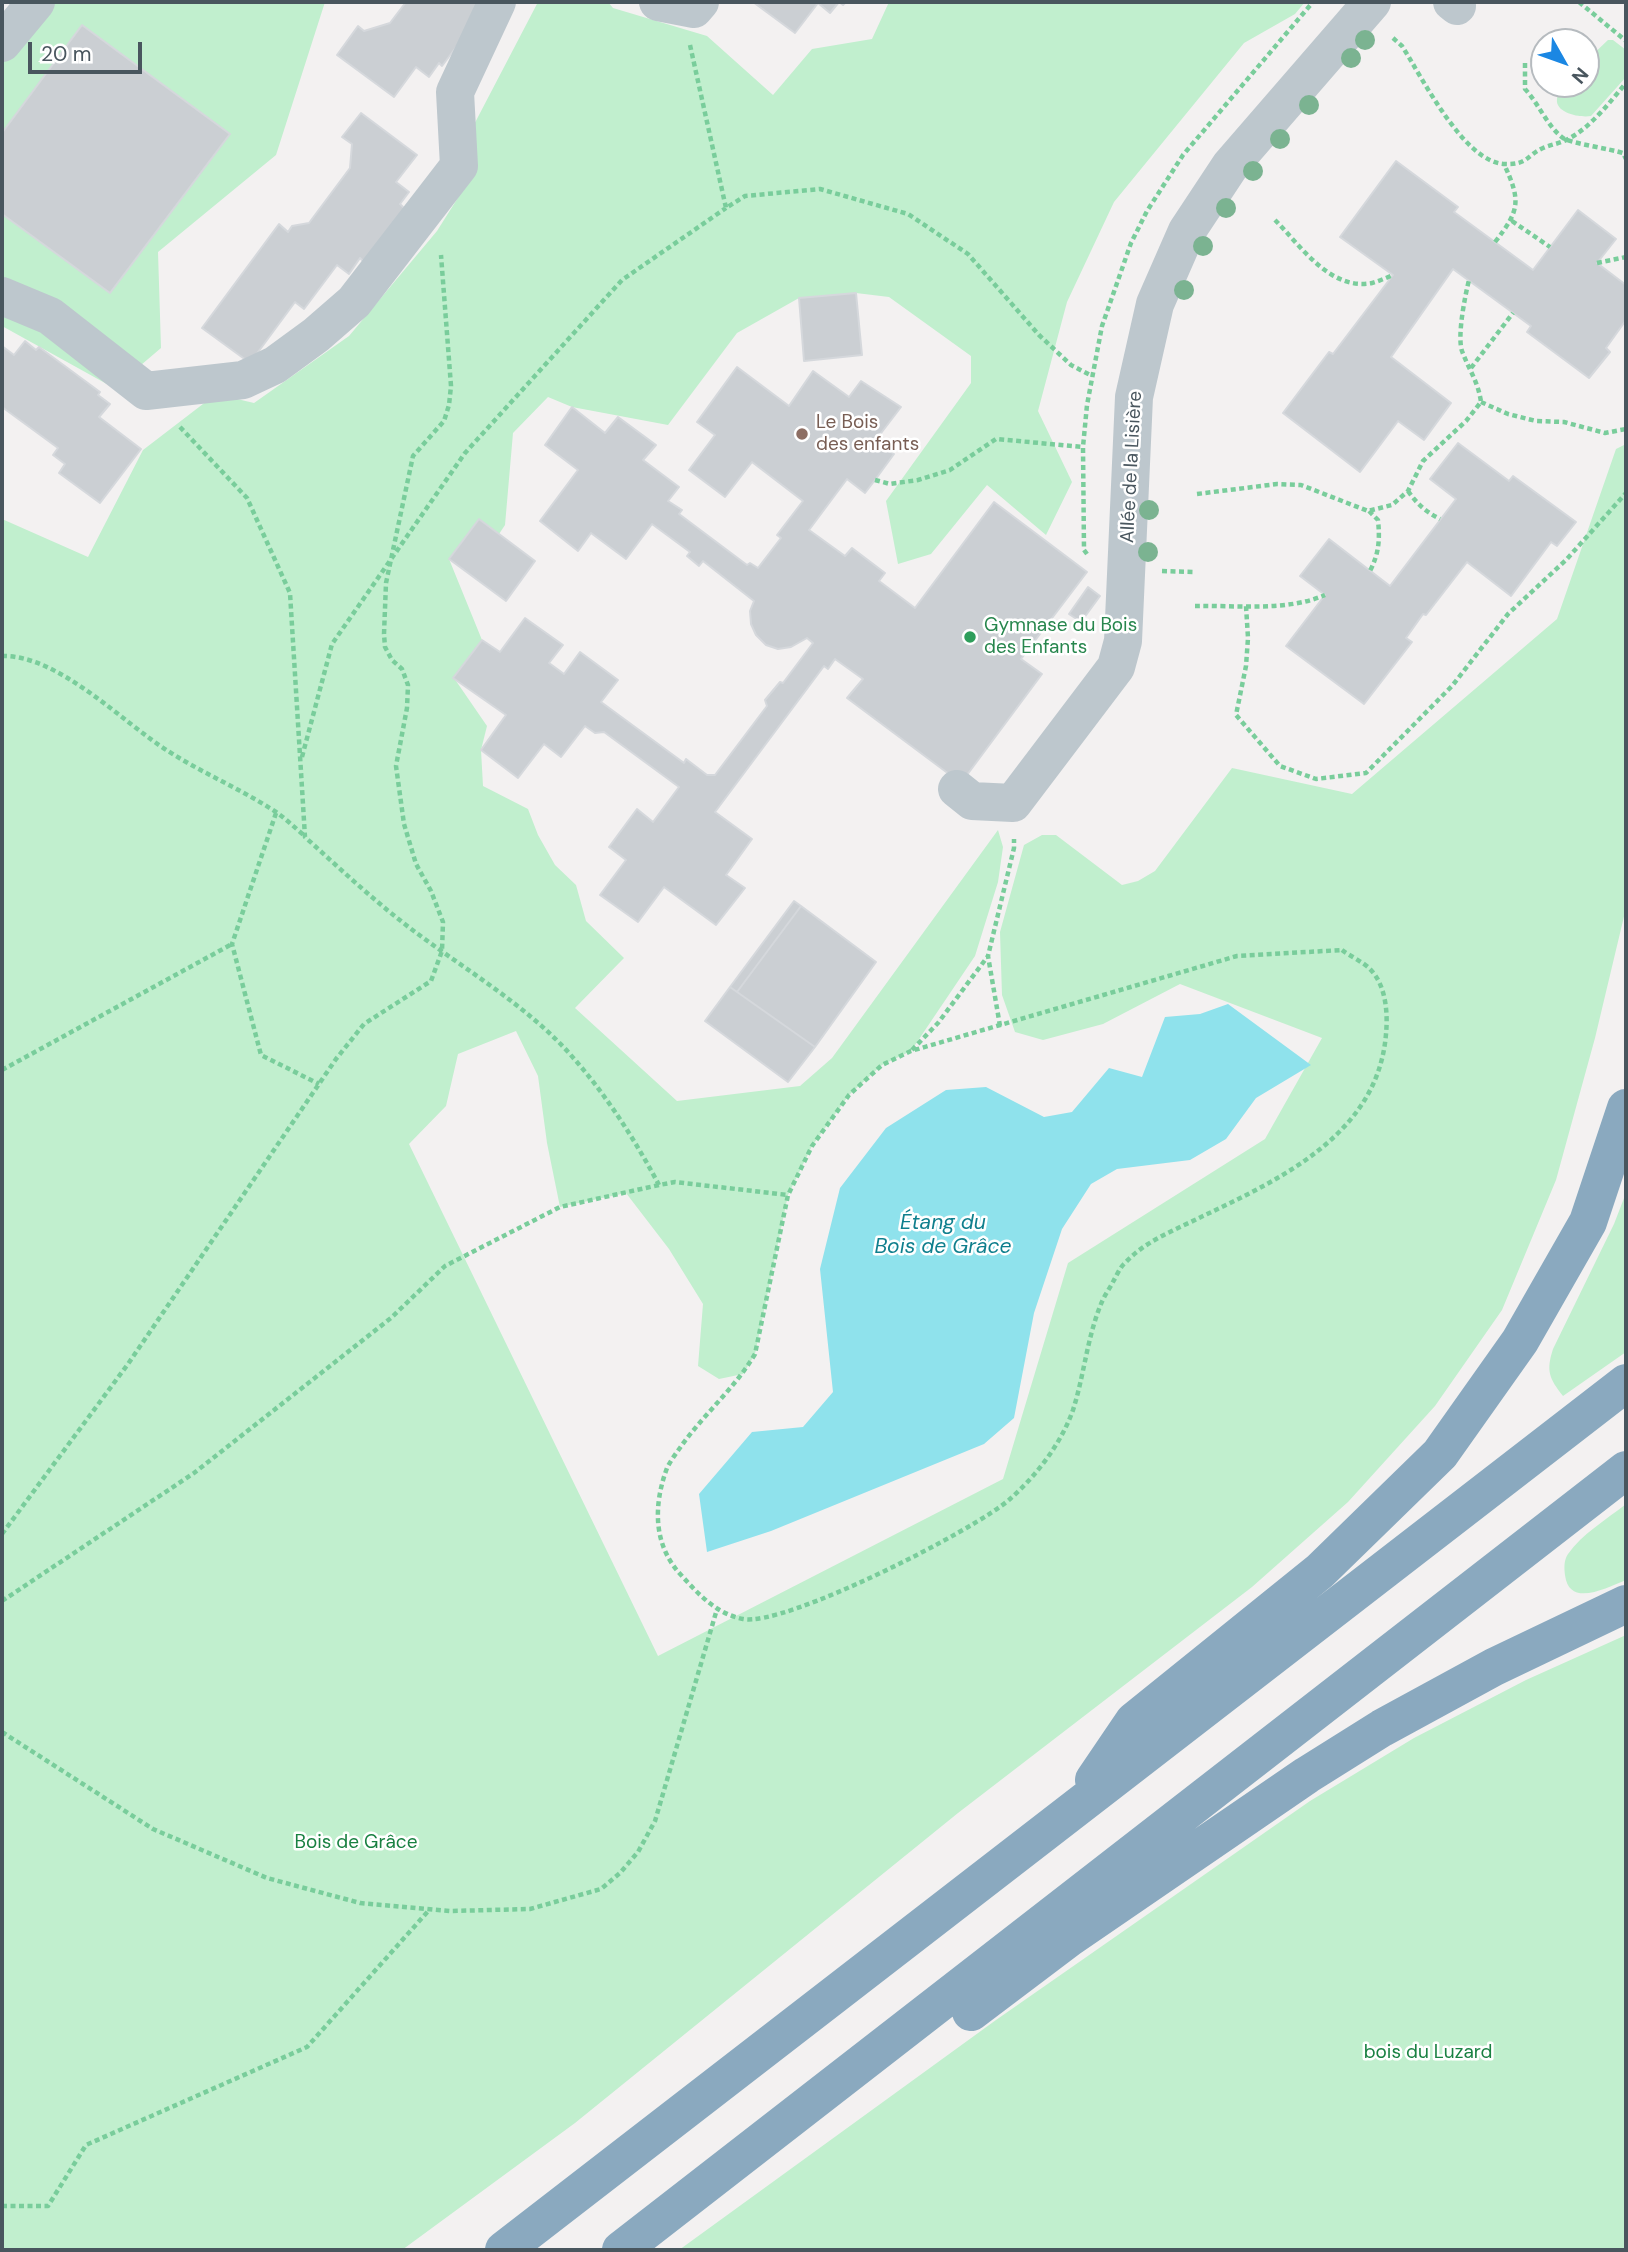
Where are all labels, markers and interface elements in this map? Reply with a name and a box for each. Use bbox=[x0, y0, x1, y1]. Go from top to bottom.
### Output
scale bar bbox=[32, 28, 145, 72]
north arrow bbox=[1530, 28, 1600, 98]
text: 20 m bbox=[41, 40, 92, 68]
text: N bbox=[1566, 62, 1594, 89]
street label: Allée de la Lisière bbox=[1117, 390, 1147, 544]
place label: Le Bois des enfants bbox=[816, 412, 919, 456]
marker: Le Bois des enfants bbox=[794, 426, 810, 442]
place label: Gymnase du Bois des Enfants bbox=[984, 615, 1137, 659]
marker: Gymnase du Bois des Enfants bbox=[962, 629, 978, 645]
water label: Étang du Bois de Grâce bbox=[874, 1210, 1012, 1260]
park label: Bois de Grâce bbox=[294, 1832, 418, 1854]
park label: bois du Luzard bbox=[1364, 2042, 1492, 2064]

